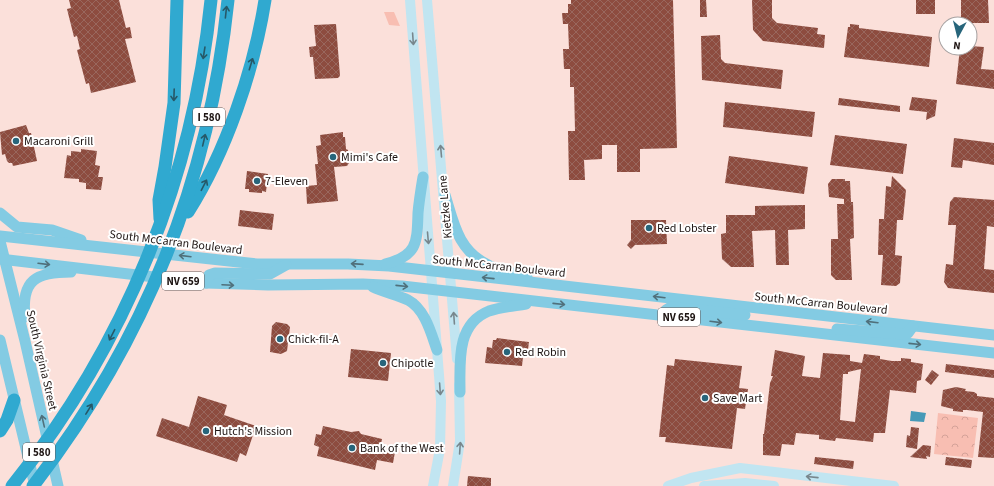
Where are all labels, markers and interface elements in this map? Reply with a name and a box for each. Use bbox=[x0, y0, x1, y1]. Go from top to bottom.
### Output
one-way arrow bbox=[223, 6, 230, 19]
north arrow bbox=[938, 16, 978, 56]
one-way arrow bbox=[410, 32, 417, 45]
text: N bbox=[952, 38, 961, 53]
one-way arrow bbox=[200, 46, 208, 59]
one-way arrow bbox=[248, 58, 255, 71]
one-way arrow bbox=[171, 88, 178, 101]
road number: I 580 bbox=[193, 108, 225, 126]
place label: Macaroni Grill bbox=[24, 133, 93, 150]
one-way arrow bbox=[201, 133, 208, 146]
marker: Macaroni Grill bbox=[11, 136, 21, 146]
one-way arrow bbox=[437, 145, 444, 158]
place label: Mimi's Cafe bbox=[341, 149, 398, 166]
marker: Mimi's Cafe bbox=[328, 152, 338, 162]
place label: 7-Eleven bbox=[265, 173, 308, 190]
street label: Kietzke Lane bbox=[434, 175, 457, 239]
marker: 7-Eleven bbox=[252, 176, 262, 186]
one-way arrow bbox=[201, 179, 208, 191]
place label: Red Lobster bbox=[657, 220, 717, 237]
marker: Red Lobster bbox=[644, 223, 654, 233]
street label: South McCarran Boulevard bbox=[108, 226, 243, 259]
one-way arrow bbox=[424, 231, 431, 244]
street label: South McCarran Boulevard bbox=[431, 251, 566, 282]
one-way arrow bbox=[179, 252, 192, 260]
one-way arrow bbox=[37, 260, 50, 268]
one-way arrow bbox=[351, 260, 364, 268]
road number: NV 659 bbox=[162, 272, 204, 290]
one-way arrow bbox=[482, 274, 495, 282]
one-way arrow bbox=[221, 281, 234, 288]
one-way arrow bbox=[395, 283, 408, 290]
street label: South McCarran Boulevard bbox=[753, 288, 888, 319]
one-way arrow bbox=[653, 293, 666, 301]
one-way arrow bbox=[552, 300, 565, 308]
street label: South Virginia Street bbox=[22, 308, 61, 412]
road number: NV 659 bbox=[658, 308, 700, 326]
one-way arrow bbox=[451, 312, 458, 325]
one-way arrow bbox=[709, 318, 722, 325]
one-way arrow bbox=[866, 318, 879, 325]
one-way arrow bbox=[108, 329, 115, 341]
place label: Chick-fil-A bbox=[288, 331, 339, 348]
marker: Chick-fil-A bbox=[275, 334, 285, 344]
one-way arrow bbox=[908, 340, 921, 348]
place label: Red Robin bbox=[515, 344, 566, 361]
marker: Red Robin bbox=[502, 347, 512, 357]
place label: Chipotle bbox=[391, 355, 433, 372]
marker: Chipotle bbox=[378, 358, 388, 368]
one-way arrow bbox=[437, 382, 444, 395]
place label: Save Mart bbox=[713, 390, 762, 407]
marker: Save Mart bbox=[700, 393, 710, 403]
one-way arrow bbox=[85, 403, 93, 415]
one-way arrow bbox=[38, 414, 46, 427]
place label: Hutch's Mission bbox=[214, 423, 292, 440]
marker: Hutch's Mission bbox=[201, 426, 211, 436]
place label: Bank of the West bbox=[360, 440, 444, 457]
one-way arrow bbox=[456, 442, 463, 455]
road number: I 580 bbox=[23, 443, 55, 461]
marker: Bank of the West bbox=[347, 443, 357, 453]
one-way arrow bbox=[806, 473, 819, 481]

